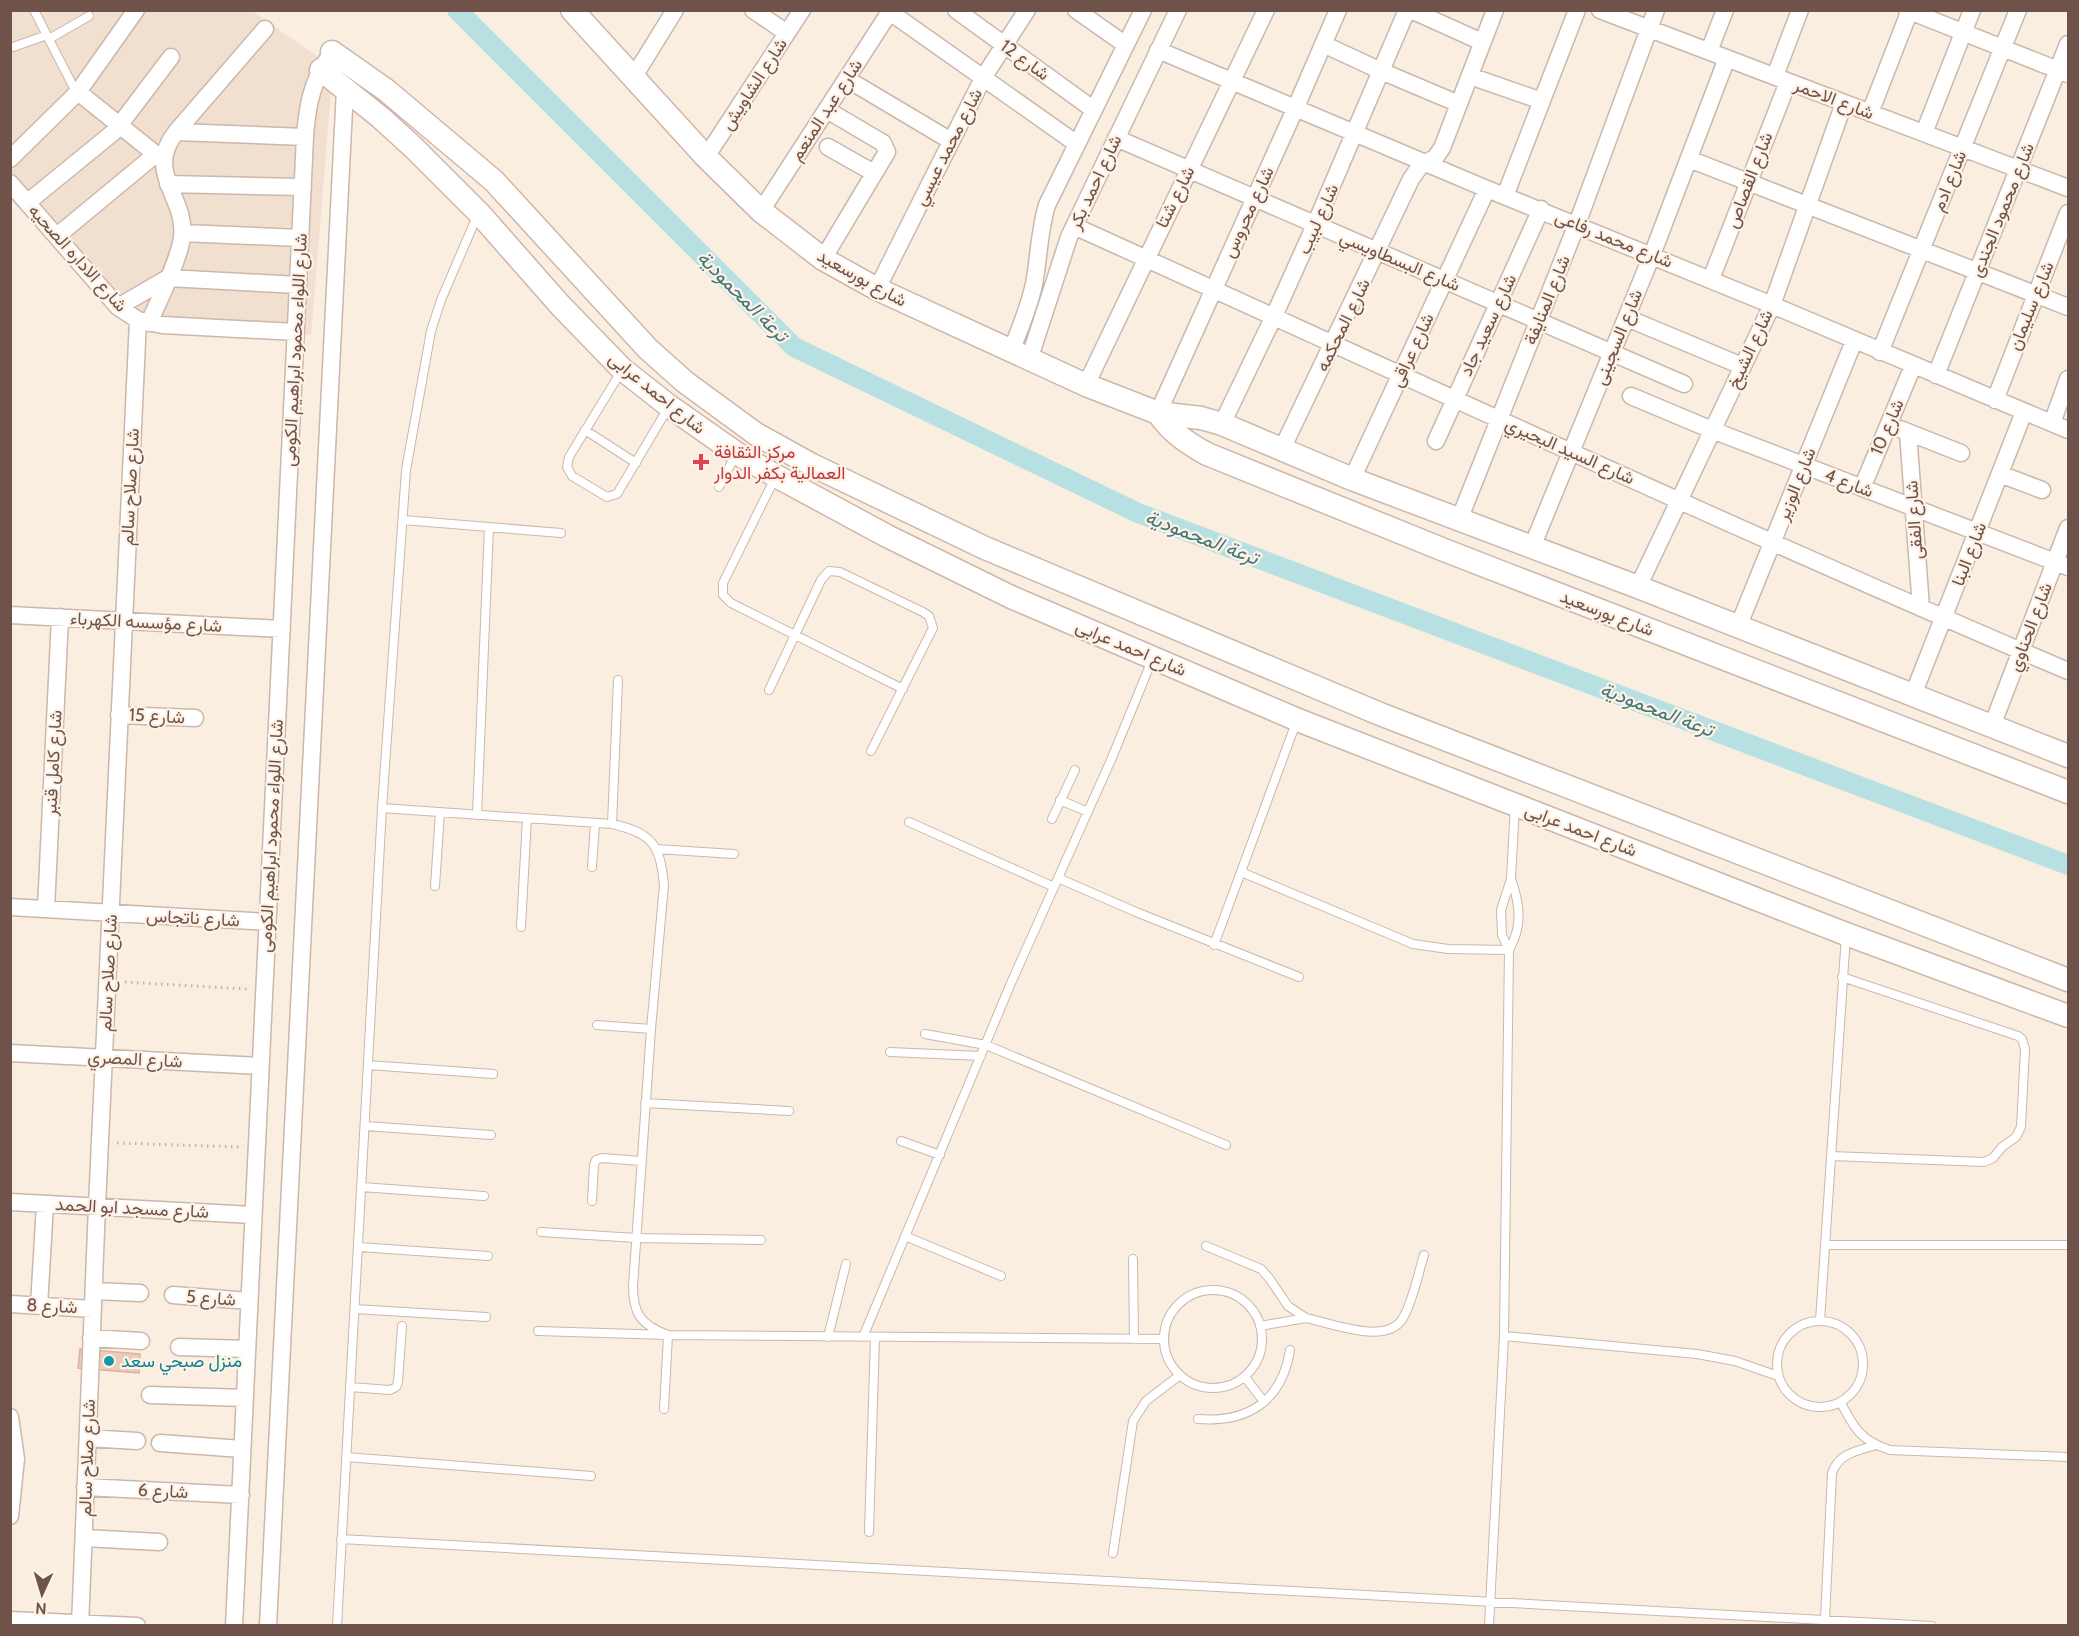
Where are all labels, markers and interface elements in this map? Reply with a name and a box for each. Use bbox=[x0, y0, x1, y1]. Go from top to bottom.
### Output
street label: شارع الشاويش bbox=[716, 34, 793, 135]
street label: شارع 12 bbox=[995, 35, 1054, 86]
street label: شارع عبد المنعم bbox=[785, 55, 868, 166]
street label: شارع الاحمر bbox=[1790, 73, 1877, 125]
street label: شارع محمد عيسي bbox=[909, 85, 991, 211]
street label: شارع القصاص bbox=[1721, 129, 1778, 232]
street label: شارع احمد بكر bbox=[1063, 131, 1127, 234]
street label: شارع محمود الجندى bbox=[1965, 140, 2040, 281]
street label: شارع ادم bbox=[1927, 147, 1972, 215]
street label: شارع شتا bbox=[1151, 162, 1200, 232]
street label: شارع محروس bbox=[1217, 163, 1280, 262]
street label: شارع لبيب bbox=[1293, 180, 1344, 258]
street label: شارع الاداره الصحيه bbox=[23, 200, 132, 317]
street label: شارع محمد رفاعى bbox=[1552, 205, 1676, 274]
street label: شارع البسطاويسي bbox=[1335, 226, 1463, 300]
street label: شارع اللواء محمود ابراهيم الكومى bbox=[278, 233, 313, 467]
street label: شارع بورسعيد bbox=[813, 244, 911, 312]
water label: ترعة المحمودية bbox=[692, 245, 795, 349]
street label: شارع المنايفة bbox=[1519, 252, 1576, 348]
street label: شارع سليمان bbox=[2003, 258, 2060, 354]
street label: شارع سعيد جاد bbox=[1455, 270, 1522, 380]
street label: شارع المحكمه bbox=[1311, 275, 1376, 376]
street label: شارع السجينى bbox=[1589, 286, 1648, 388]
street label: شارع الشيخ bbox=[1722, 306, 1779, 392]
street label: شارع عراقى bbox=[1385, 309, 1440, 391]
street label: شارع احمد عرابى bbox=[603, 347, 710, 440]
street label: شارع 10 bbox=[1865, 396, 1910, 459]
street label: شارع السيد البحيري bbox=[1500, 413, 1638, 493]
street label: شارع صلاح سالم bbox=[116, 428, 145, 546]
place label: مركز الثقافة العمالية بكفر الدوار bbox=[713, 441, 846, 484]
street label: شارع الوزير bbox=[1771, 444, 1822, 525]
marker: مركز الثقافة العمالية بكفر الدوار bbox=[692, 453, 710, 471]
street label: شارع 4 bbox=[1821, 464, 1877, 503]
street label: شارع الفقى bbox=[1900, 480, 1929, 560]
water label: ترعة المحمودية bbox=[1142, 504, 1264, 571]
street label: شارع البنا bbox=[1947, 519, 1992, 589]
street label: شارع الحناوي bbox=[2003, 579, 2061, 676]
street label: شارع بورسعيد bbox=[1557, 585, 1657, 642]
street label: شارع مؤسسه الكهرباء bbox=[69, 607, 222, 638]
street label: شارع احمد عرابى bbox=[1072, 615, 1190, 682]
water label: ترعة المحمودية bbox=[1597, 676, 1719, 743]
street label: شارع 15 bbox=[128, 704, 185, 729]
street label: شارع كامل قنبر bbox=[39, 709, 68, 818]
street label: شارع اللواء محمود ابراهيم الكومى bbox=[254, 719, 289, 953]
street label: شارع احمد عرابى bbox=[1521, 799, 1640, 862]
street label: شارع ناتجاس bbox=[145, 905, 240, 932]
street label: شارع صلاح سالم bbox=[94, 914, 123, 1032]
street label: شارع المصري bbox=[87, 1046, 183, 1076]
street label: شارع مسجد ابو الحمد bbox=[54, 1193, 209, 1224]
street label: شارع 5 bbox=[185, 1285, 237, 1312]
street label: شارع 8 bbox=[26, 1294, 78, 1319]
place label: منزل صبحي سعد bbox=[121, 1350, 242, 1376]
marker: منزل صبحي سعد bbox=[102, 1354, 116, 1368]
street label: شارع صلاح سالم bbox=[74, 1399, 101, 1517]
street label: شارع 6 bbox=[137, 1479, 189, 1504]
north arrow bbox=[12, 1564, 72, 1624]
text: N bbox=[35, 1599, 47, 1618]

